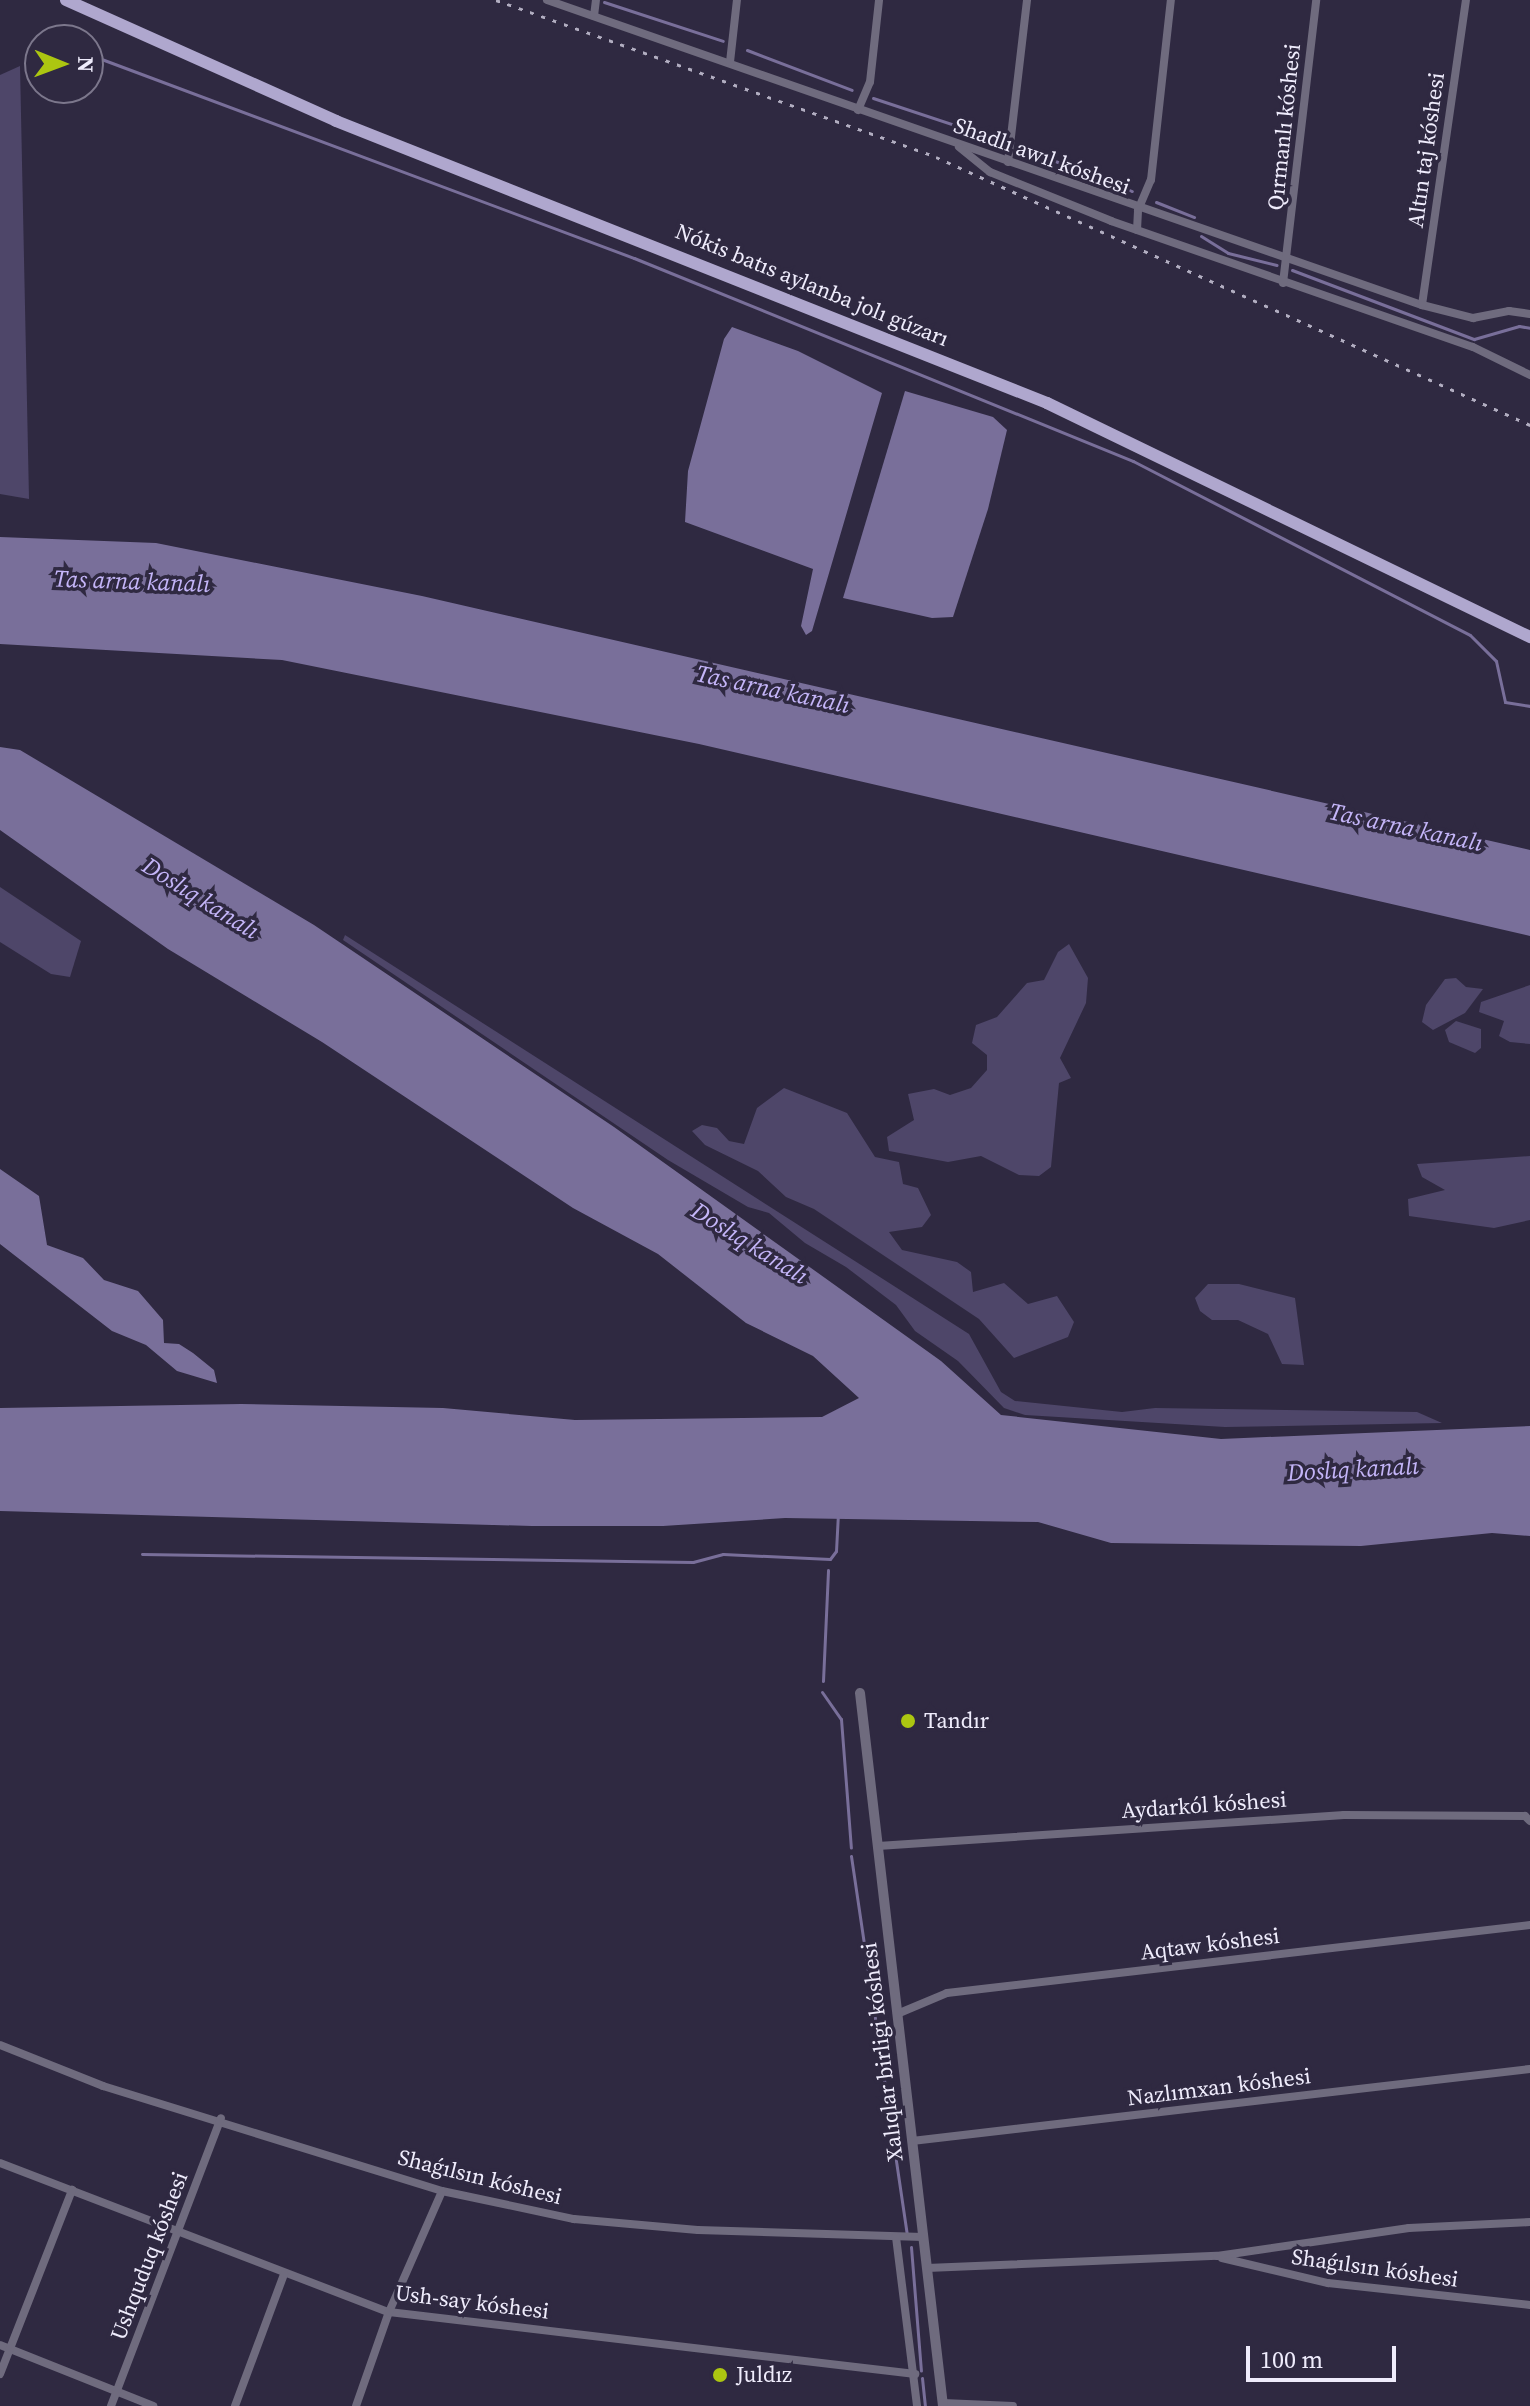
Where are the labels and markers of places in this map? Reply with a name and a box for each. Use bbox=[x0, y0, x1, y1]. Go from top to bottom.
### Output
place label: Tandır bbox=[924, 1708, 989, 1734]
marker: Tandır bbox=[899, 1712, 917, 1730]
place label: Juldız bbox=[736, 2362, 792, 2388]
marker: Juldız bbox=[711, 2366, 729, 2384]

